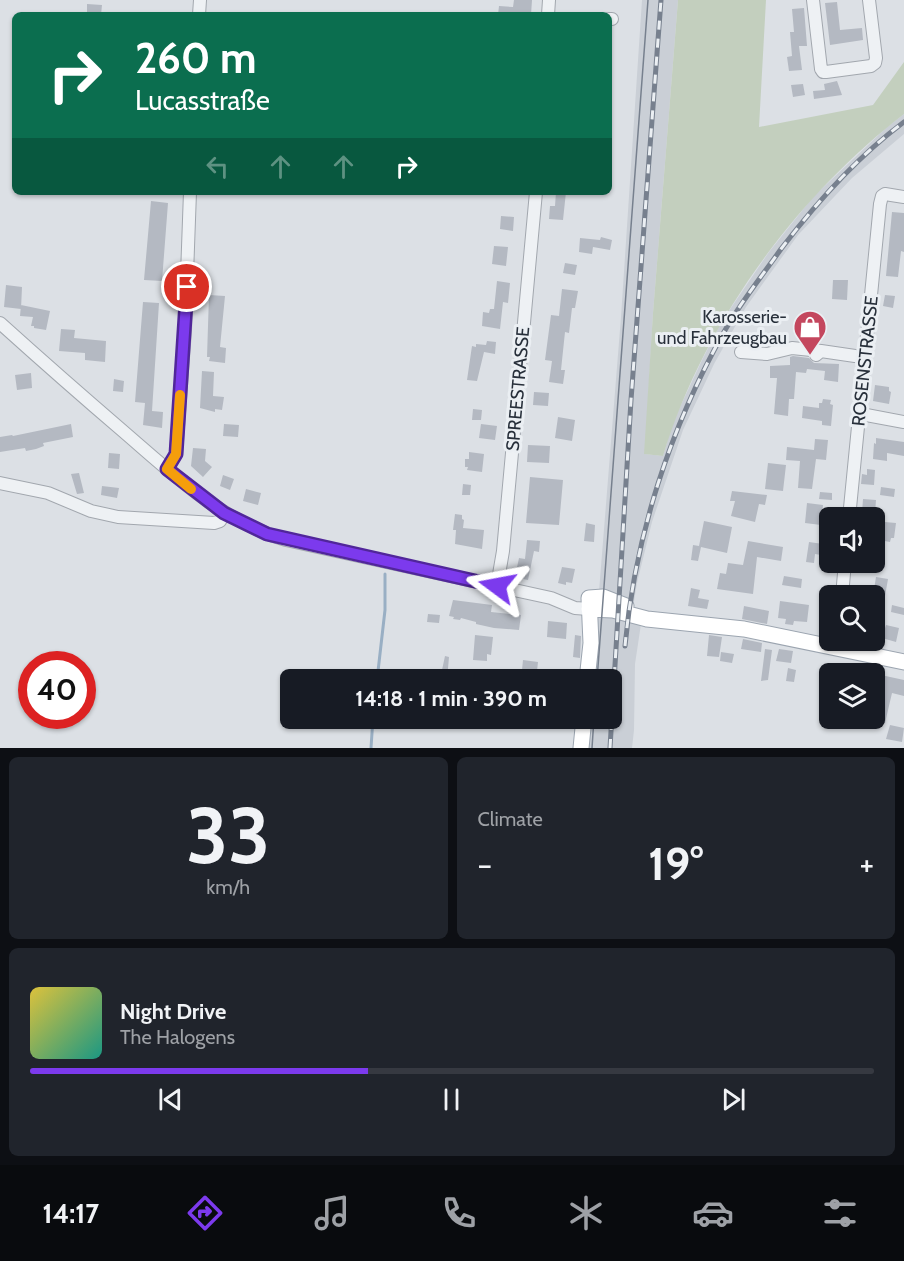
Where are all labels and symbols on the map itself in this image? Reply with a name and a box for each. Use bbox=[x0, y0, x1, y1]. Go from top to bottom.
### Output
pin bbox=[161, 261, 212, 312]
street label: ROSENSTRASSE bbox=[847, 295, 883, 427]
place label: Karosserie- und Fahrzeugbau bbox=[657, 306, 787, 349]
shop icon: Karosserie- und Fahrzeugbau bbox=[792, 309, 828, 356]
street label: SPREESTRASSE bbox=[502, 326, 534, 452]
position arrow bbox=[465, 554, 529, 618]
speed limit sign: 40 bbox=[18, 651, 96, 729]

